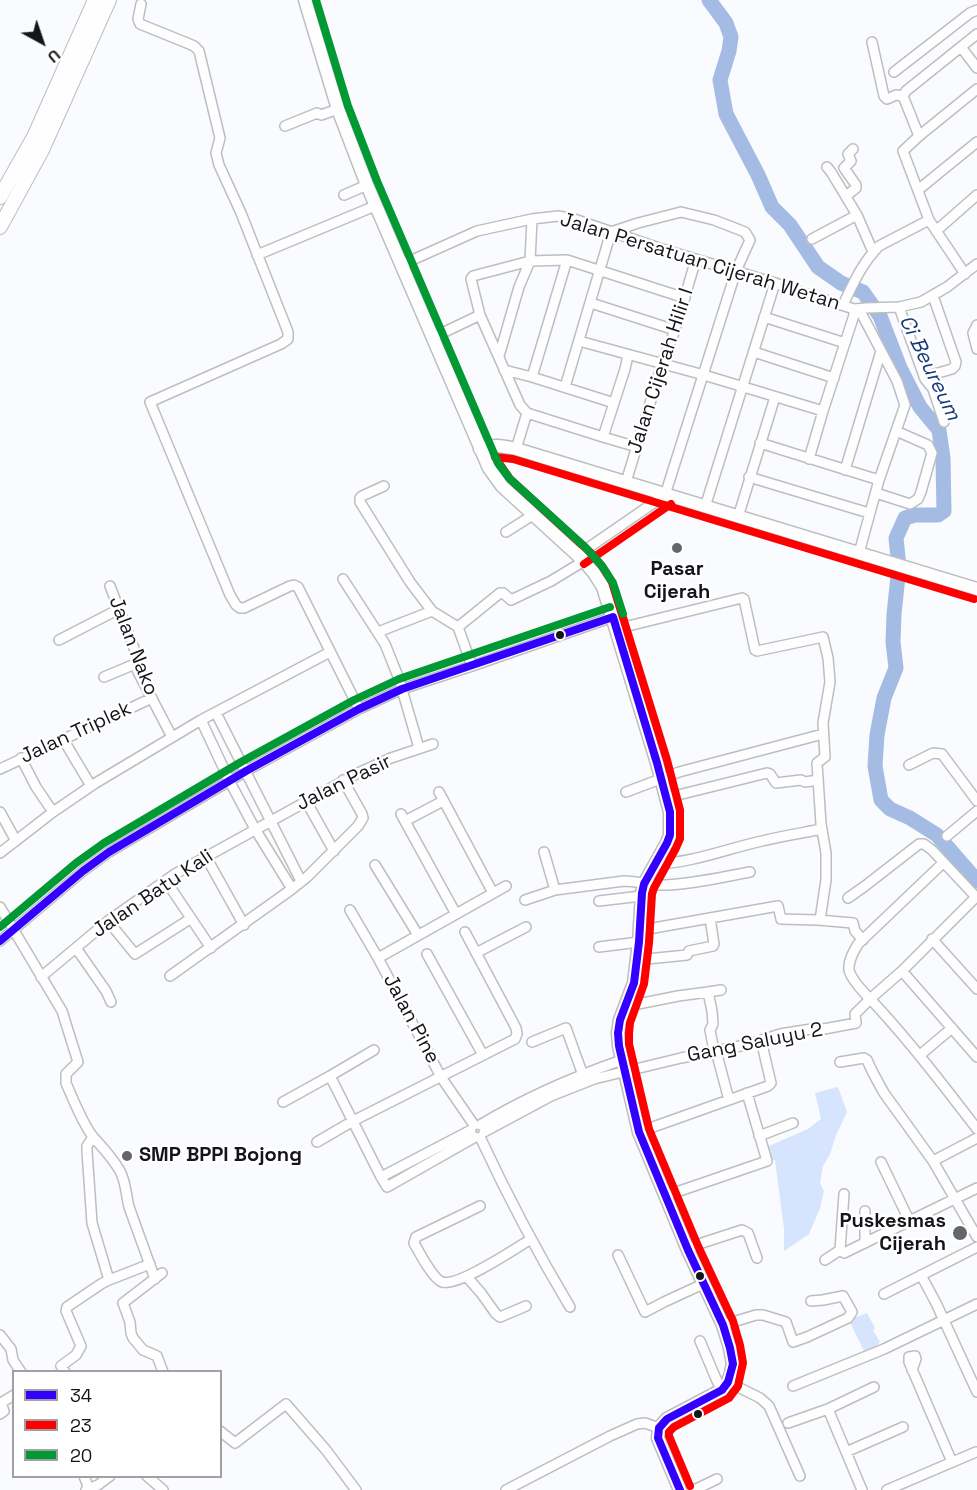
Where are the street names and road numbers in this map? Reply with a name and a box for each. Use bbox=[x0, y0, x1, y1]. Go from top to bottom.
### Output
street label: Jalan Persatuan Cijerah Wetan bbox=[557, 208, 843, 316]
street label: Jalan Cijerah Hilir I bbox=[623, 285, 699, 457]
street label: Jalan Nako bbox=[103, 593, 163, 699]
street label: Jalan Triplek bbox=[17, 697, 135, 769]
street label: Jalan Pasir bbox=[293, 750, 395, 816]
street label: Jalan Batu Kali bbox=[88, 845, 218, 943]
street label: Jalan Pine bbox=[377, 970, 445, 1068]
street label: Gang Saluyu 2 bbox=[685, 1018, 825, 1068]

